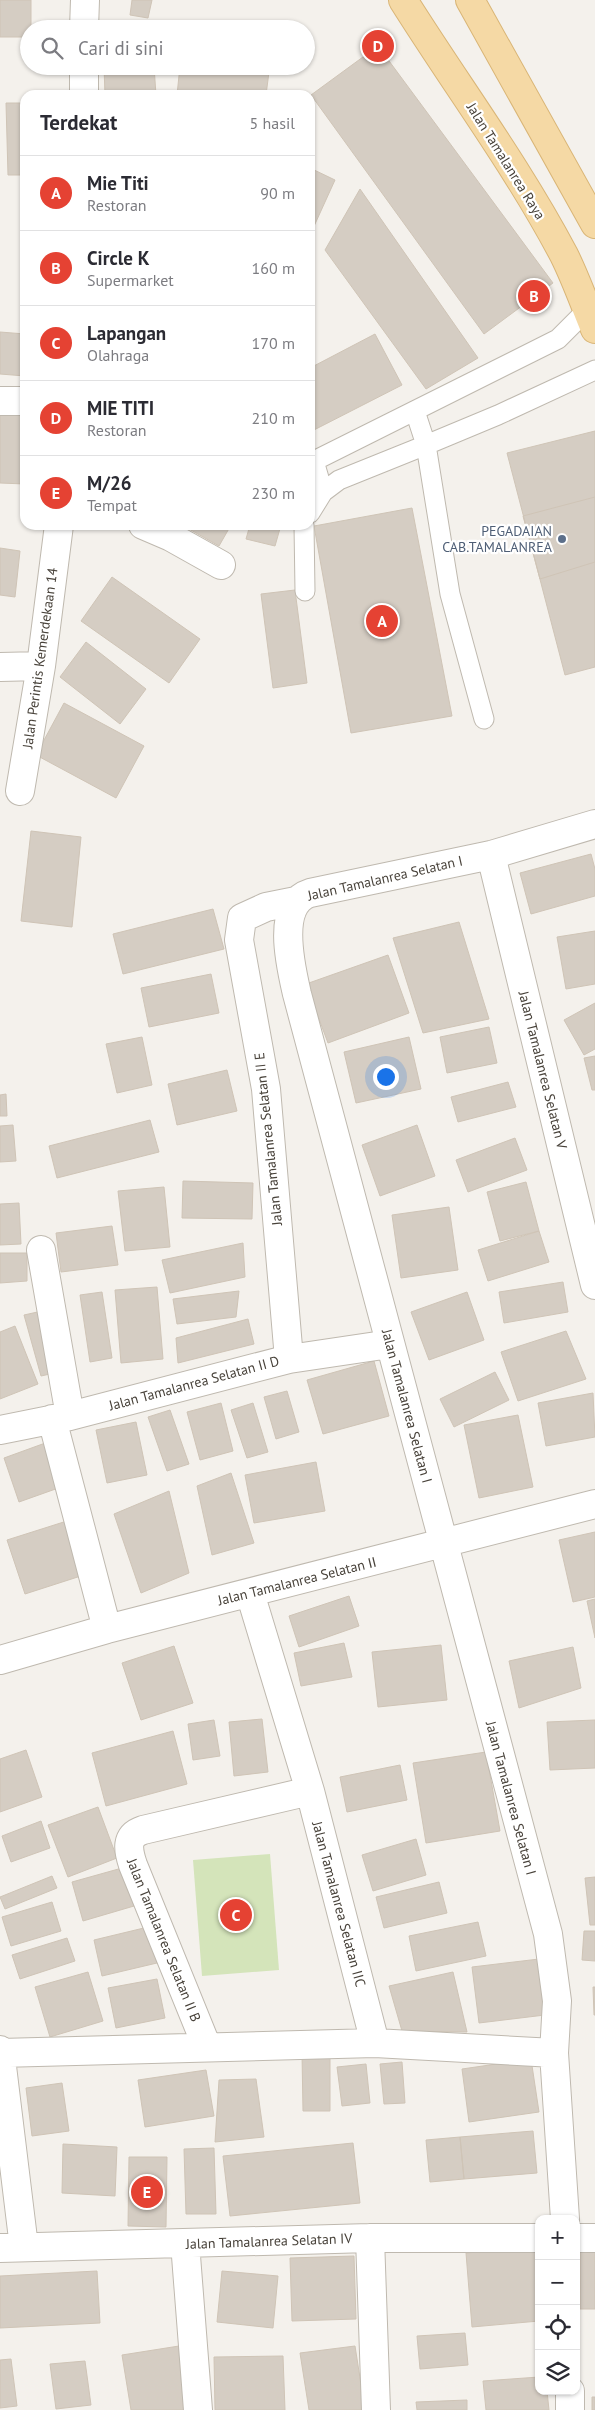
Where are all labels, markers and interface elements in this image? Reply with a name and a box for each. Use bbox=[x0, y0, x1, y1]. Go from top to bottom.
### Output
search box bbox=[20, 20, 315, 75]
pin: D bbox=[362, 27, 394, 65]
icon: search bbox=[38, 34, 66, 62]
text: Cari di sini bbox=[78, 36, 164, 60]
street label: Jalan Tamalanrea Raya bbox=[462, 98, 549, 223]
text: Terdekat bbox=[40, 109, 117, 136]
text: 5 hasil bbox=[250, 113, 295, 133]
text: Mie Titi bbox=[87, 171, 149, 195]
text: A bbox=[51, 183, 61, 203]
text: 90 m bbox=[260, 183, 295, 203]
text: Restoran bbox=[87, 195, 147, 215]
text: Circle K bbox=[87, 246, 149, 270]
text: B bbox=[51, 258, 61, 278]
text: 160 m bbox=[252, 258, 295, 278]
text: Supermarket bbox=[87, 270, 174, 290]
pin: B bbox=[518, 277, 550, 315]
text: Lapangan bbox=[87, 321, 166, 345]
text: C bbox=[52, 333, 60, 353]
text: 170 m bbox=[252, 333, 295, 353]
text: Olahraga bbox=[87, 345, 149, 365]
text: MIE TITI bbox=[87, 396, 154, 420]
text: D bbox=[51, 408, 61, 428]
text: 210 m bbox=[252, 408, 295, 428]
text: Restoran bbox=[87, 420, 147, 440]
text: M/26 bbox=[87, 471, 132, 495]
text: E bbox=[52, 483, 60, 503]
text: 230 m bbox=[252, 483, 295, 503]
text: Tempat bbox=[87, 495, 137, 515]
place label: PEGADAIAN CAB.TAMALANREA bbox=[442, 522, 553, 556]
marker: PEGADAIAN CAB.TAMALANREA bbox=[556, 533, 568, 545]
street label: Jalan Perintis Kemerdekaan 14 bbox=[18, 566, 62, 751]
pin: A bbox=[366, 602, 398, 640]
street label: Jalan Tamalanrea Selatan I bbox=[305, 851, 464, 905]
street label: Jalan Tamalanrea Selatan V bbox=[514, 988, 571, 1151]
street label: Jalan Tamalanrea Selatan II E bbox=[250, 1052, 286, 1227]
your location bbox=[373, 1064, 399, 1090]
street label: Jalan Tamalanrea Selatan I bbox=[378, 1326, 436, 1485]
street label: Jalan Tamalanrea Selatan II D bbox=[106, 1352, 281, 1415]
street label: Jalan Tamalanrea Selatan II bbox=[215, 1553, 378, 1610]
street label: Jalan Tamalanrea Selatan I bbox=[482, 1718, 540, 1877]
street label: Jalan Tamalanrea Selatan IIC bbox=[308, 1818, 370, 1989]
street label: Jalan Tamalanrea Selatan II B bbox=[123, 1855, 205, 2024]
pin: C bbox=[220, 1896, 252, 1934]
pin: E bbox=[131, 2173, 163, 2211]
map controls bbox=[535, 2215, 580, 2395]
button: + bbox=[535, 2215, 580, 2260]
street label: Jalan Tamalanrea Selatan IV bbox=[184, 2229, 353, 2253]
button: − bbox=[535, 2260, 580, 2305]
button: locate bbox=[535, 2305, 580, 2350]
button: layers bbox=[535, 2350, 580, 2395]

